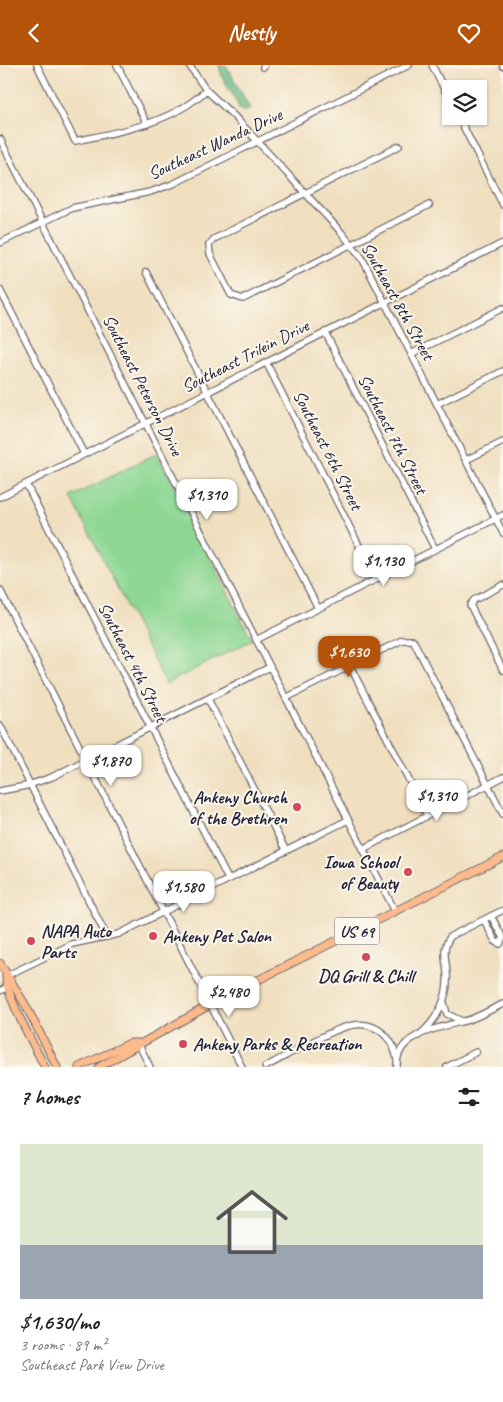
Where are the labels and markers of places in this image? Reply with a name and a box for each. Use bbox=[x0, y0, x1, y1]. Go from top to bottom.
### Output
pin: $1,310 bbox=[166, 479, 248, 521]
pin: $1,130 bbox=[343, 545, 425, 587]
pin: $1,630 bbox=[308, 635, 390, 678]
pin: $1,870 bbox=[70, 745, 152, 787]
pin: $1,310 bbox=[396, 779, 478, 822]
place label: Ankeny Church of the Brethren bbox=[189, 786, 288, 829]
marker: Ankeny Church of the Brethren bbox=[291, 801, 303, 813]
place label: Iowa School of Beauty bbox=[323, 851, 402, 894]
marker: Iowa School of Beauty bbox=[402, 866, 414, 878]
pin: $1,580 bbox=[143, 871, 225, 913]
place label: NAPA Auto Parts bbox=[41, 920, 112, 963]
place label: Ankeny Pet Salon bbox=[163, 925, 272, 947]
marker: Ankeny Pet Salon bbox=[147, 930, 159, 942]
marker: NAPA Auto Parts bbox=[25, 935, 37, 947]
marker: DQ Grill & Chill bbox=[360, 951, 372, 963]
place label: DQ Grill & Chill bbox=[318, 965, 417, 987]
pin: $2,480 bbox=[188, 975, 270, 1018]
place label: Ankeny Parks & Recreation bbox=[193, 1033, 362, 1055]
marker: Ankeny Parks & Recreation bbox=[177, 1038, 189, 1050]

